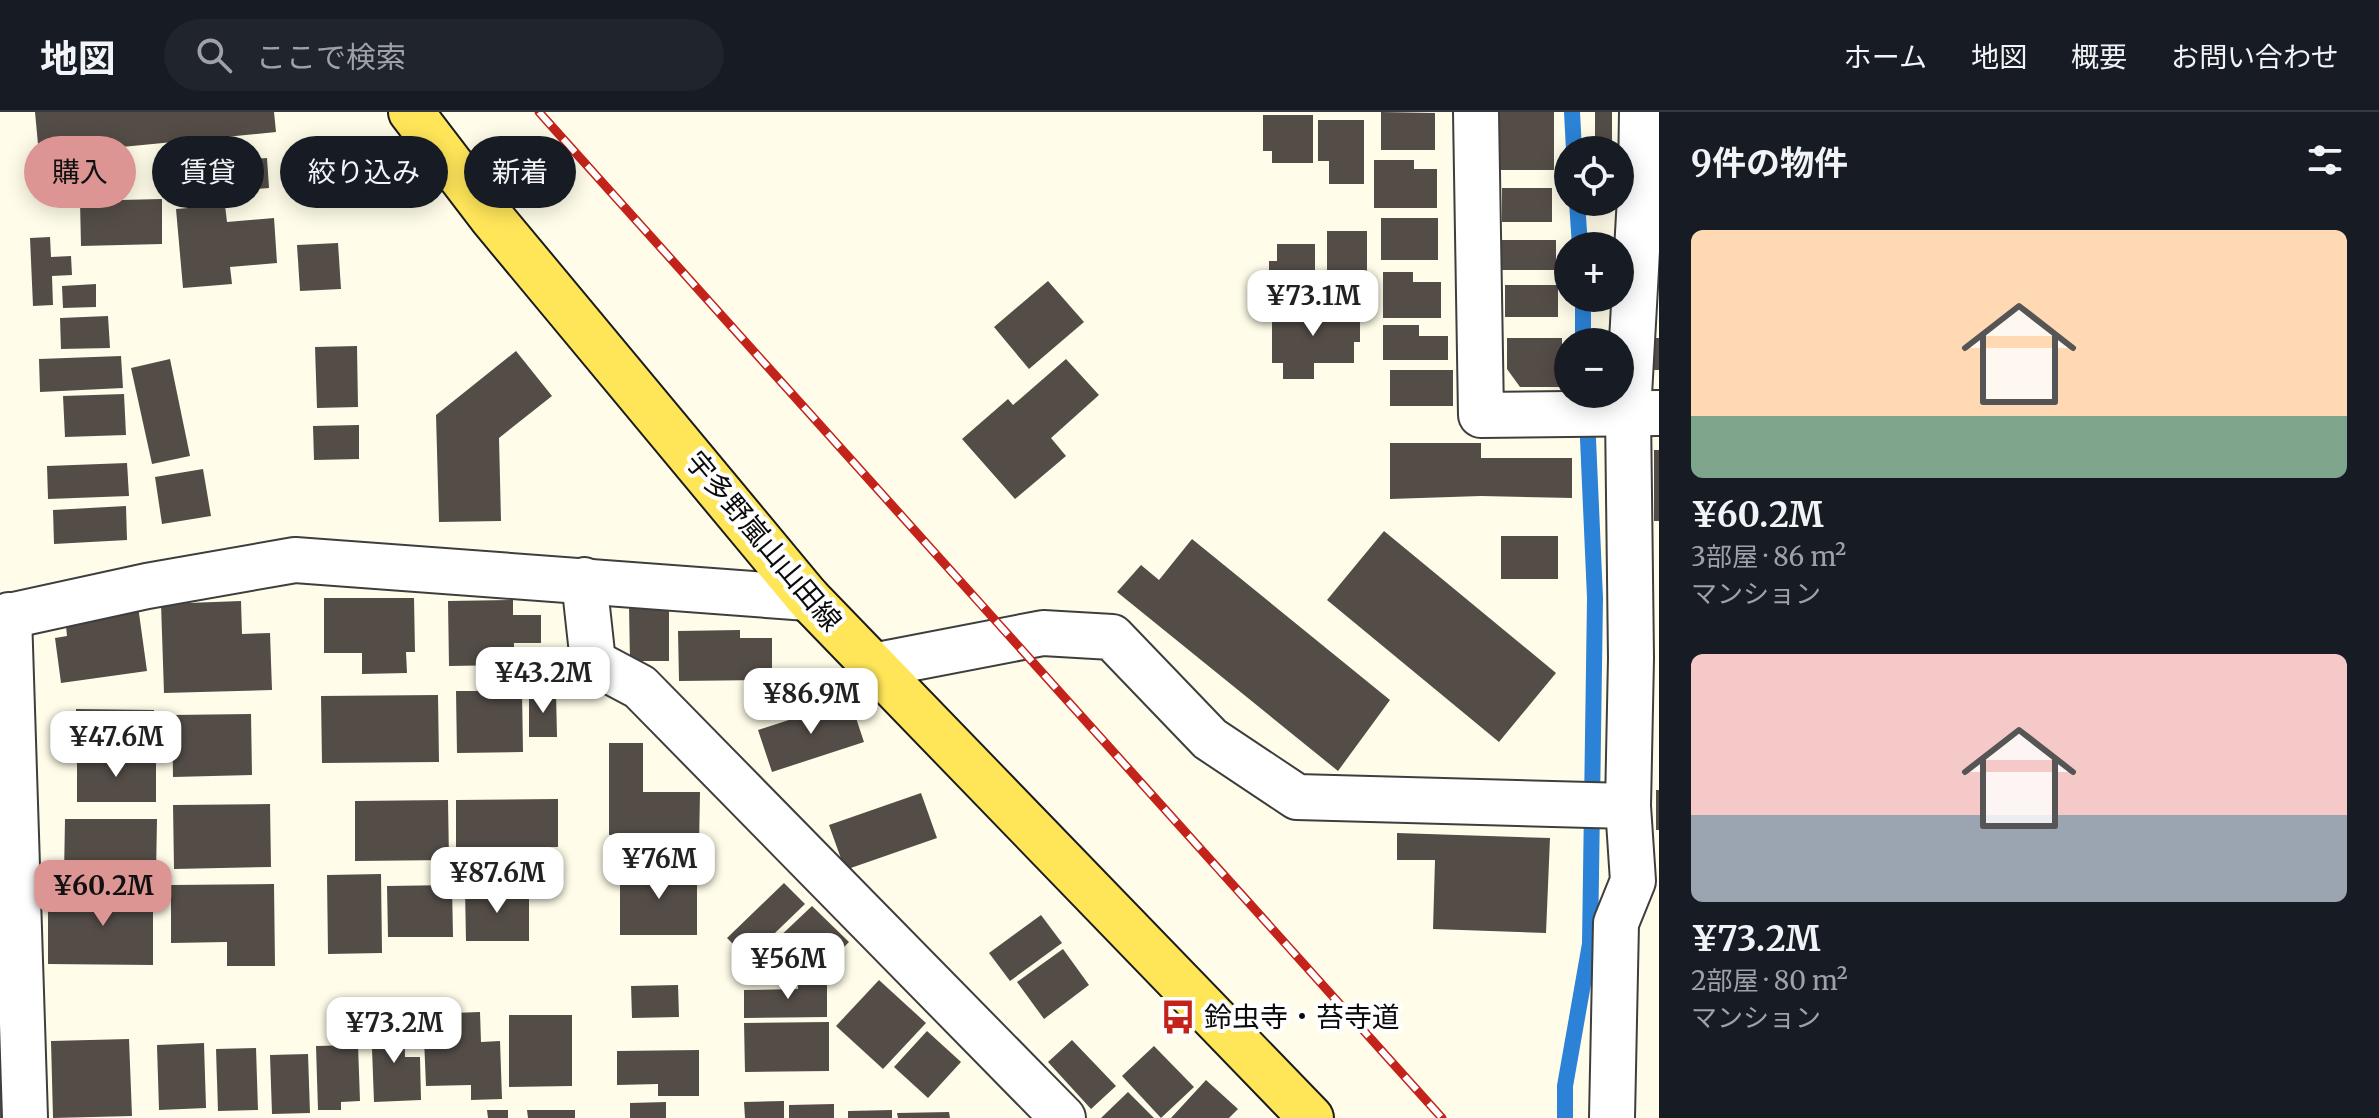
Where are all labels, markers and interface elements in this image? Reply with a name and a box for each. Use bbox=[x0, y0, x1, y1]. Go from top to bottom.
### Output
search box bbox=[164, 19, 724, 91]
icon: search bbox=[192, 33, 236, 77]
text: 地図 bbox=[40, 35, 116, 82]
text: ここで検索 bbox=[256, 38, 406, 76]
text: ホーム bbox=[1844, 39, 1927, 75]
text: 地図 bbox=[1971, 39, 2027, 75]
text: 概要 bbox=[2071, 39, 2127, 75]
text: お問い合わせ bbox=[2171, 39, 2339, 75]
chip: 購入 bbox=[24, 136, 136, 208]
chip: 賃貸 bbox=[152, 136, 264, 208]
chip: 絞り込み bbox=[280, 136, 448, 208]
chip: 新着 bbox=[464, 136, 576, 208]
map controls bbox=[1554, 136, 1634, 408]
button: locate bbox=[1554, 136, 1634, 216]
icon: filters bbox=[2303, 138, 2347, 182]
text: 9件の物件 bbox=[1691, 142, 1848, 184]
button: + bbox=[1554, 232, 1634, 312]
pin: ¥73.1M bbox=[1248, 270, 1378, 338]
text: ¥73.1M bbox=[1265, 279, 1361, 312]
icon: home bbox=[1947, 282, 2091, 426]
button: − bbox=[1554, 328, 1634, 408]
street label: 宇多野嵐山山田線 bbox=[678, 444, 850, 638]
text: ¥60.2M bbox=[1691, 494, 1824, 536]
text: 3部屋 · 86 m² bbox=[1691, 540, 1846, 573]
text: マンション bbox=[1691, 577, 1821, 610]
pin: ¥43.2M bbox=[478, 647, 608, 715]
text: ¥43.2M bbox=[494, 656, 592, 689]
pin: ¥86.9M bbox=[746, 668, 876, 736]
text: ¥86.9M bbox=[762, 677, 860, 710]
icon: home bbox=[1947, 706, 2091, 850]
pin: ¥47.6M bbox=[51, 711, 181, 779]
text: ¥47.6M bbox=[68, 720, 164, 753]
pin: ¥76M bbox=[612, 833, 706, 901]
text: ¥76M bbox=[621, 842, 697, 875]
pin: ¥87.6M bbox=[432, 847, 562, 915]
text: ¥87.6M bbox=[449, 856, 545, 889]
pin: ¥60.2M bbox=[38, 860, 168, 928]
text: ¥60.2M bbox=[52, 869, 154, 902]
text: ¥73.2M bbox=[1691, 918, 1820, 960]
pin: ¥56M bbox=[741, 933, 835, 1001]
text: ¥56M bbox=[750, 942, 826, 975]
text: 2部屋 · 80 m² bbox=[1691, 964, 1848, 997]
pin: ¥73.2M bbox=[329, 997, 459, 1065]
bus stop icon: 鈴虫寺・苔寺道 bbox=[1159, 998, 1197, 1036]
place label: 鈴虫寺・苔寺道 bbox=[1204, 999, 1400, 1035]
text: マンション bbox=[1691, 1001, 1821, 1034]
text: ¥73.2M bbox=[345, 1006, 443, 1039]

